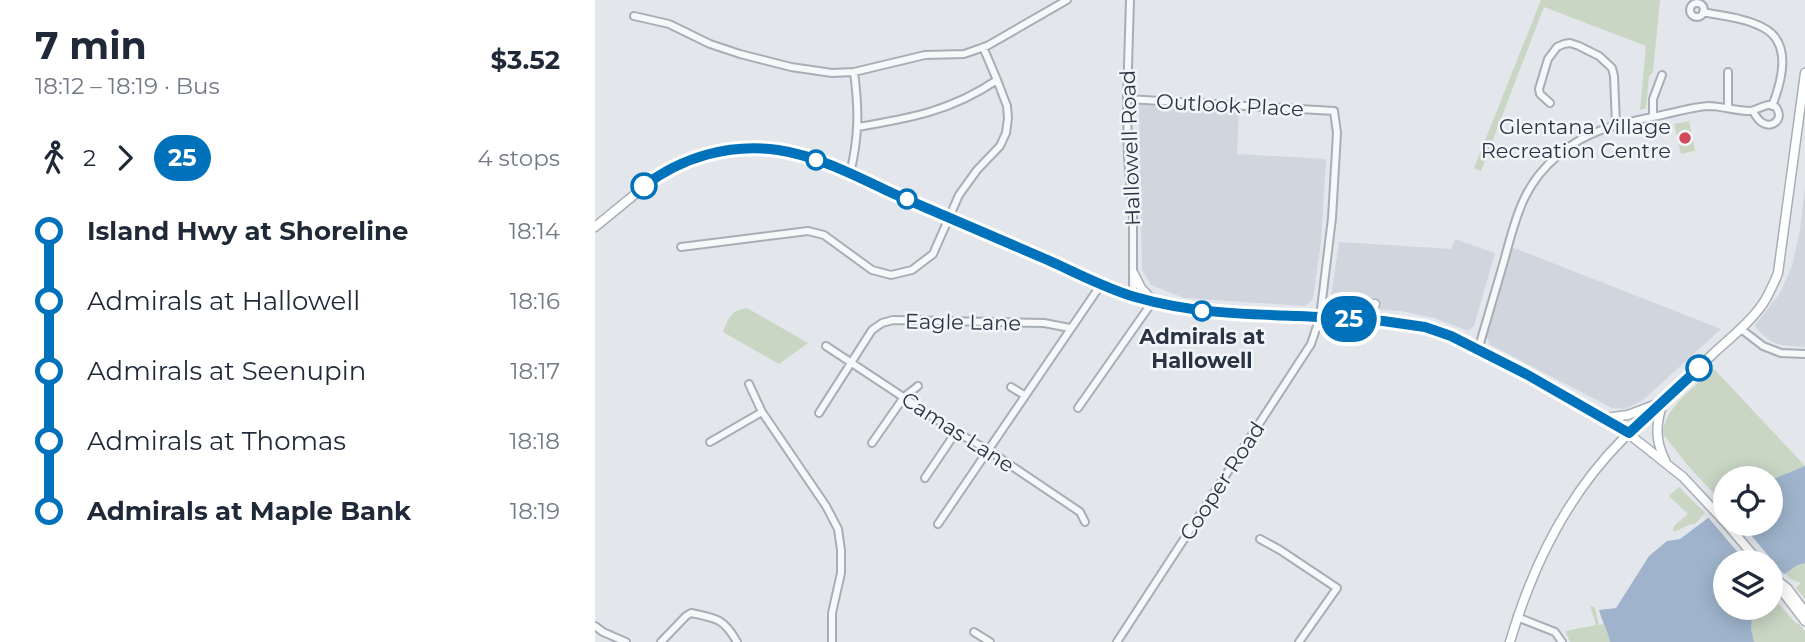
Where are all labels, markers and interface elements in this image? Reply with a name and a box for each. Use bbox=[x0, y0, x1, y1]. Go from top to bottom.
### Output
text: 7 min bbox=[35, 22, 147, 69]
text: $3.52 bbox=[491, 44, 560, 76]
street label: Hallowell Road bbox=[1115, 70, 1145, 226]
text: 18:12 – 18:19 · Bus bbox=[35, 72, 220, 100]
street label: Outlook Place bbox=[1156, 89, 1304, 121]
place label: Glentana Village Recreation Centre bbox=[1481, 114, 1671, 163]
marker: Glentana Village Recreation Centre bbox=[1677, 130, 1693, 146]
icon: walk bbox=[35, 139, 73, 177]
icon: forward bbox=[106, 139, 144, 177]
text: 25 bbox=[168, 143, 197, 172]
text: 2 bbox=[83, 144, 96, 172]
text: 4 stops bbox=[477, 144, 560, 172]
unlabelled marker bbox=[806, 150, 826, 170]
unlabelled marker bbox=[631, 173, 657, 199]
unlabelled marker bbox=[897, 189, 917, 209]
text: Island Hwy at Shoreline bbox=[87, 215, 408, 247]
text: 18:14 bbox=[509, 217, 560, 245]
text: Admirals at Hallowell bbox=[87, 285, 360, 317]
text: 18:16 bbox=[510, 287, 560, 315]
line badge: 25 bbox=[1317, 296, 1381, 342]
marker: Admirals at Hallowell bbox=[1192, 301, 1212, 321]
text: 25 bbox=[1335, 304, 1363, 333]
street label: Eagle Lane bbox=[905, 308, 1021, 336]
place label: Admirals at Hallowell bbox=[1138, 324, 1265, 373]
text: Admirals at Seenupin bbox=[87, 355, 366, 387]
unlabelled marker bbox=[1686, 355, 1712, 381]
text: 18:17 bbox=[510, 357, 560, 385]
street label: Camas Lane bbox=[897, 386, 1019, 478]
street label: Cooper Road bbox=[1174, 417, 1270, 545]
text: Admirals at Thomas bbox=[87, 425, 346, 457]
text: 18:18 bbox=[509, 427, 560, 455]
map controls bbox=[1713, 466, 1783, 620]
button: locate bbox=[1713, 466, 1783, 536]
text: Admirals at Maple Bank bbox=[87, 495, 411, 527]
text: 18:19 bbox=[510, 497, 560, 525]
button: layers bbox=[1713, 550, 1783, 620]

